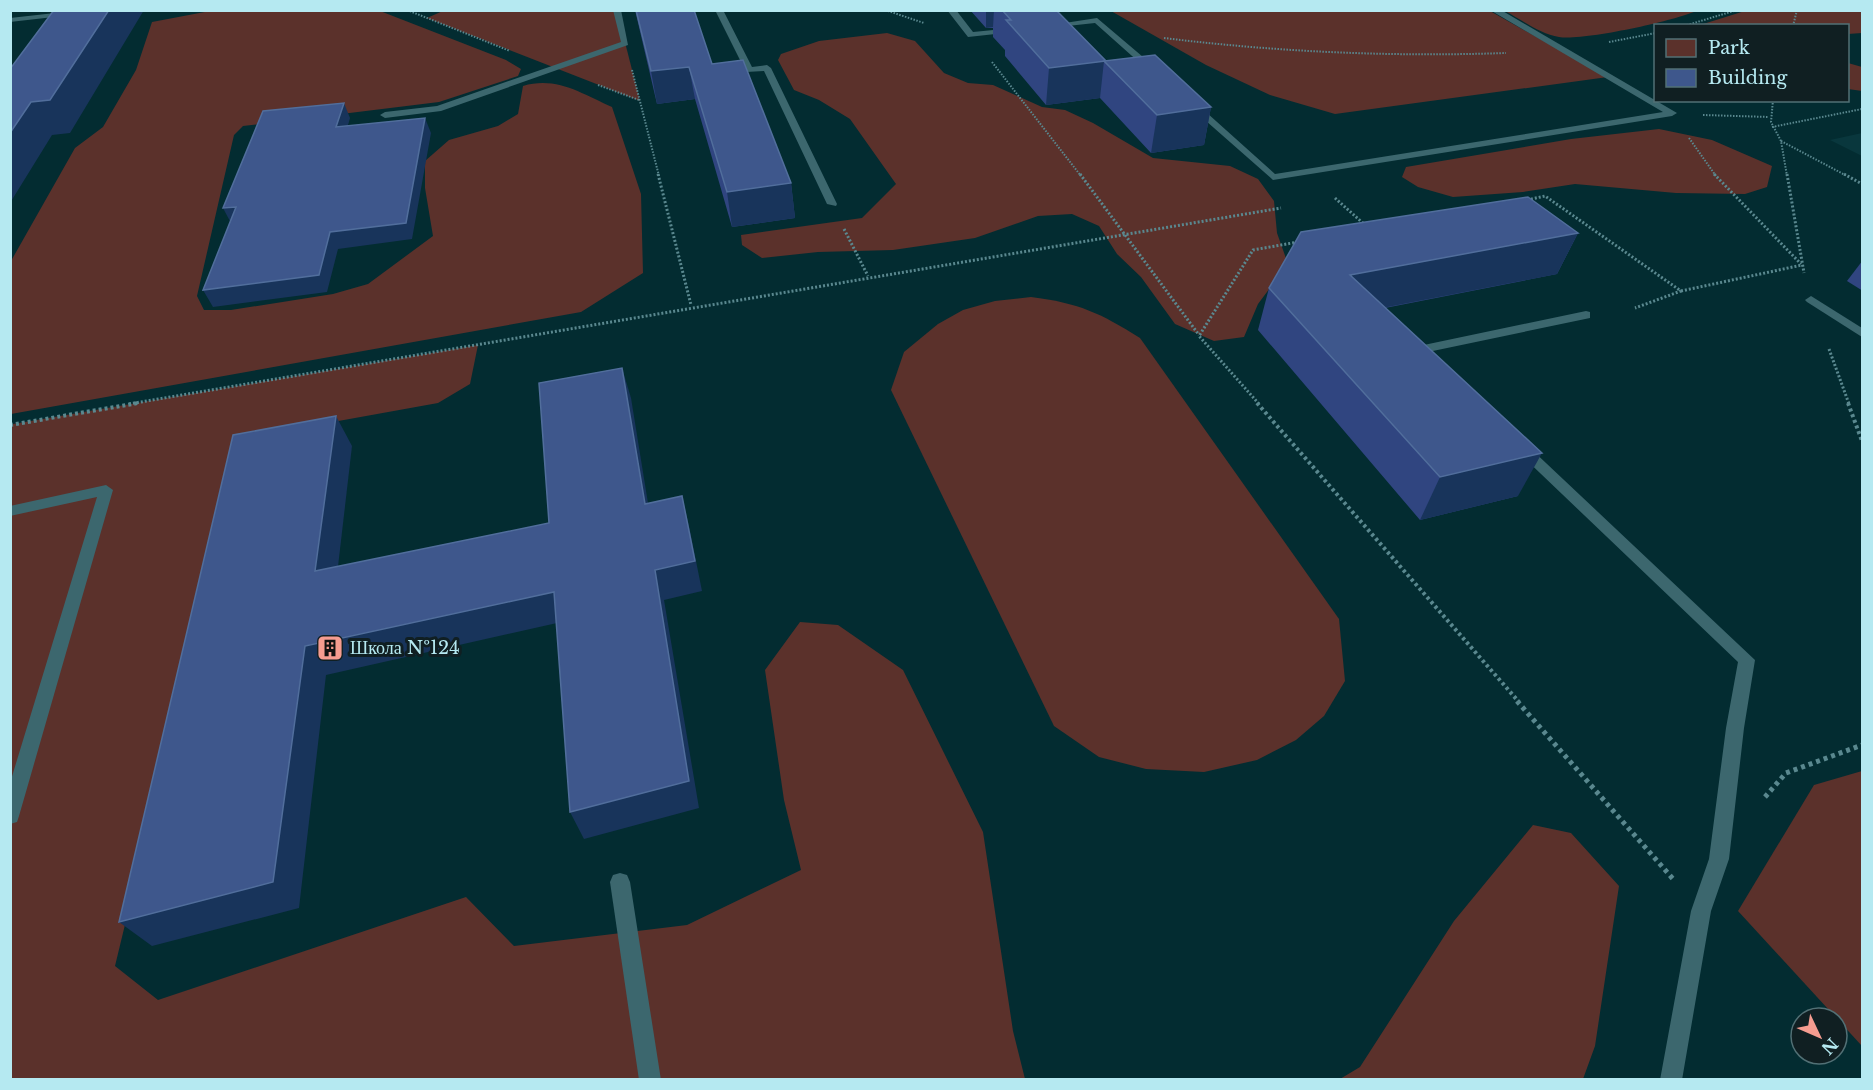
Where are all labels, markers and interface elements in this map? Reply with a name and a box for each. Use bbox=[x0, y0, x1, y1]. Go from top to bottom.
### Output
legend bbox=[1654, 24, 1849, 102]
text: Park bbox=[1708, 37, 1750, 59]
text: Building bbox=[1708, 67, 1787, 89]
building icon: Школа №124 bbox=[315, 633, 345, 663]
place label: Школа №124 bbox=[350, 637, 460, 659]
north arrow bbox=[1789, 1006, 1849, 1066]
text: N bbox=[1817, 1034, 1842, 1059]

